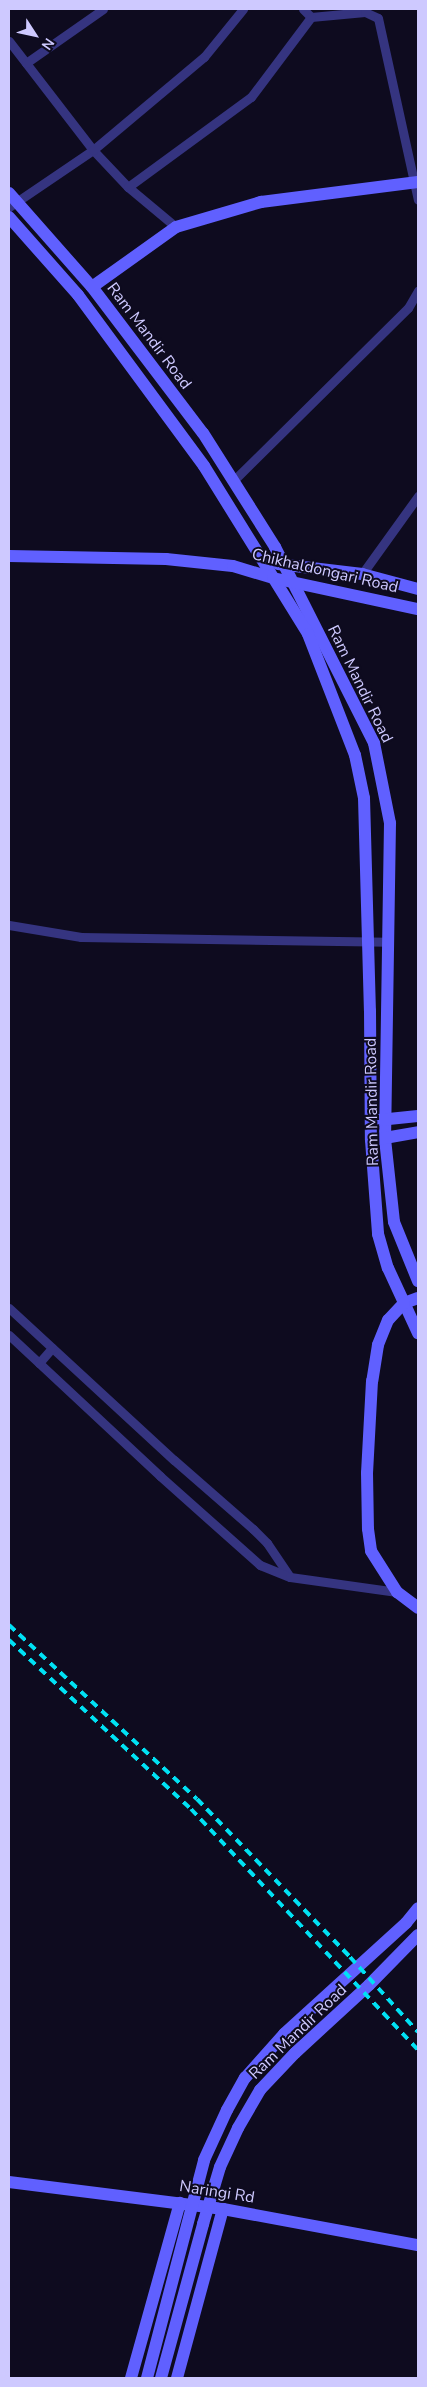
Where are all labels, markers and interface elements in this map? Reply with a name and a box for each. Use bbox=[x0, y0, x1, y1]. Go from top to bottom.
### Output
north arrow bbox=[10, 10, 60, 60]
text: N bbox=[37, 34, 58, 54]
street label: Ram Mandir Road bbox=[103, 279, 195, 393]
street label: Chikhaldongari Road bbox=[250, 545, 400, 597]
street label: Ram Mandir Road bbox=[323, 622, 397, 746]
street label: Ram Mandir Road bbox=[361, 1038, 383, 1166]
street label: Ram Mandir Road bbox=[245, 1981, 351, 2083]
street label: Naringi Rd bbox=[178, 2177, 256, 2207]

